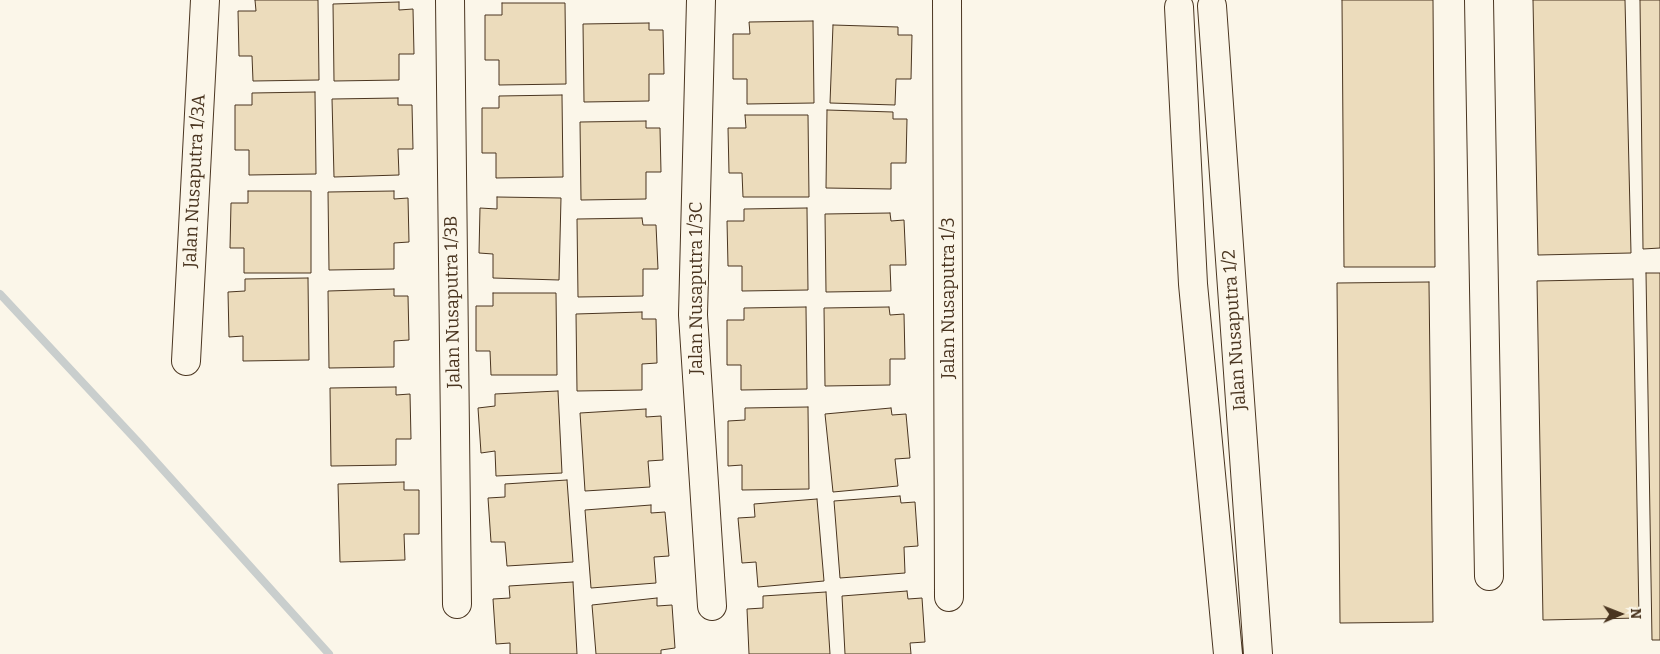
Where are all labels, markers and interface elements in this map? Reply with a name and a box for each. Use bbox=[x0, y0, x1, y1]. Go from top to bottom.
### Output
street label: Jalan Nusaputra 1/3A bbox=[180, 94, 210, 268]
street label: Jalan Nusaputra 1/3C bbox=[686, 202, 708, 374]
street label: Jalan Nusaputra 1/3B bbox=[441, 215, 465, 389]
street label: Jalan Nusaputra 1/3 bbox=[938, 217, 960, 379]
street label: Jalan Nusaputra 1/2 bbox=[1219, 249, 1251, 411]
north arrow bbox=[1595, 589, 1645, 639]
text: N bbox=[1627, 608, 1644, 619]

